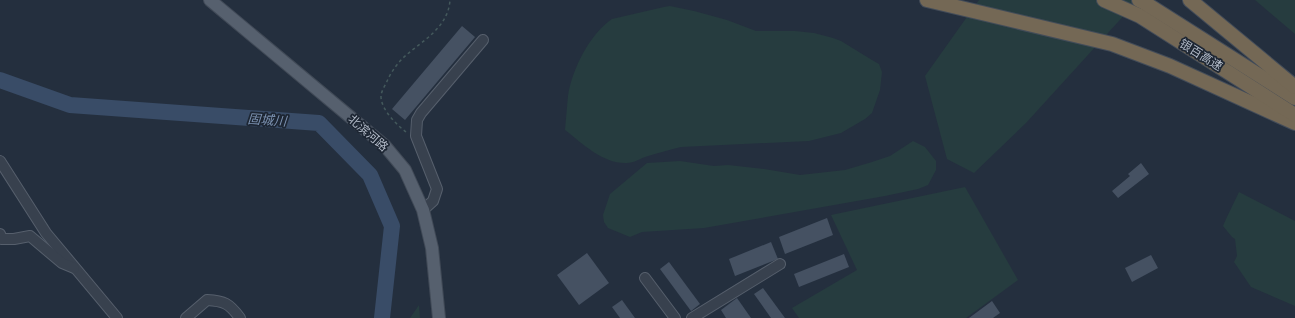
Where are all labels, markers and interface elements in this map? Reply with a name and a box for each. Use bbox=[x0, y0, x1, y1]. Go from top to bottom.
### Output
street label: 银百高速 bbox=[1177, 36, 1225, 74]
water label: 固城川 bbox=[247, 111, 289, 129]
street label: 北滨河路 bbox=[345, 112, 391, 154]

